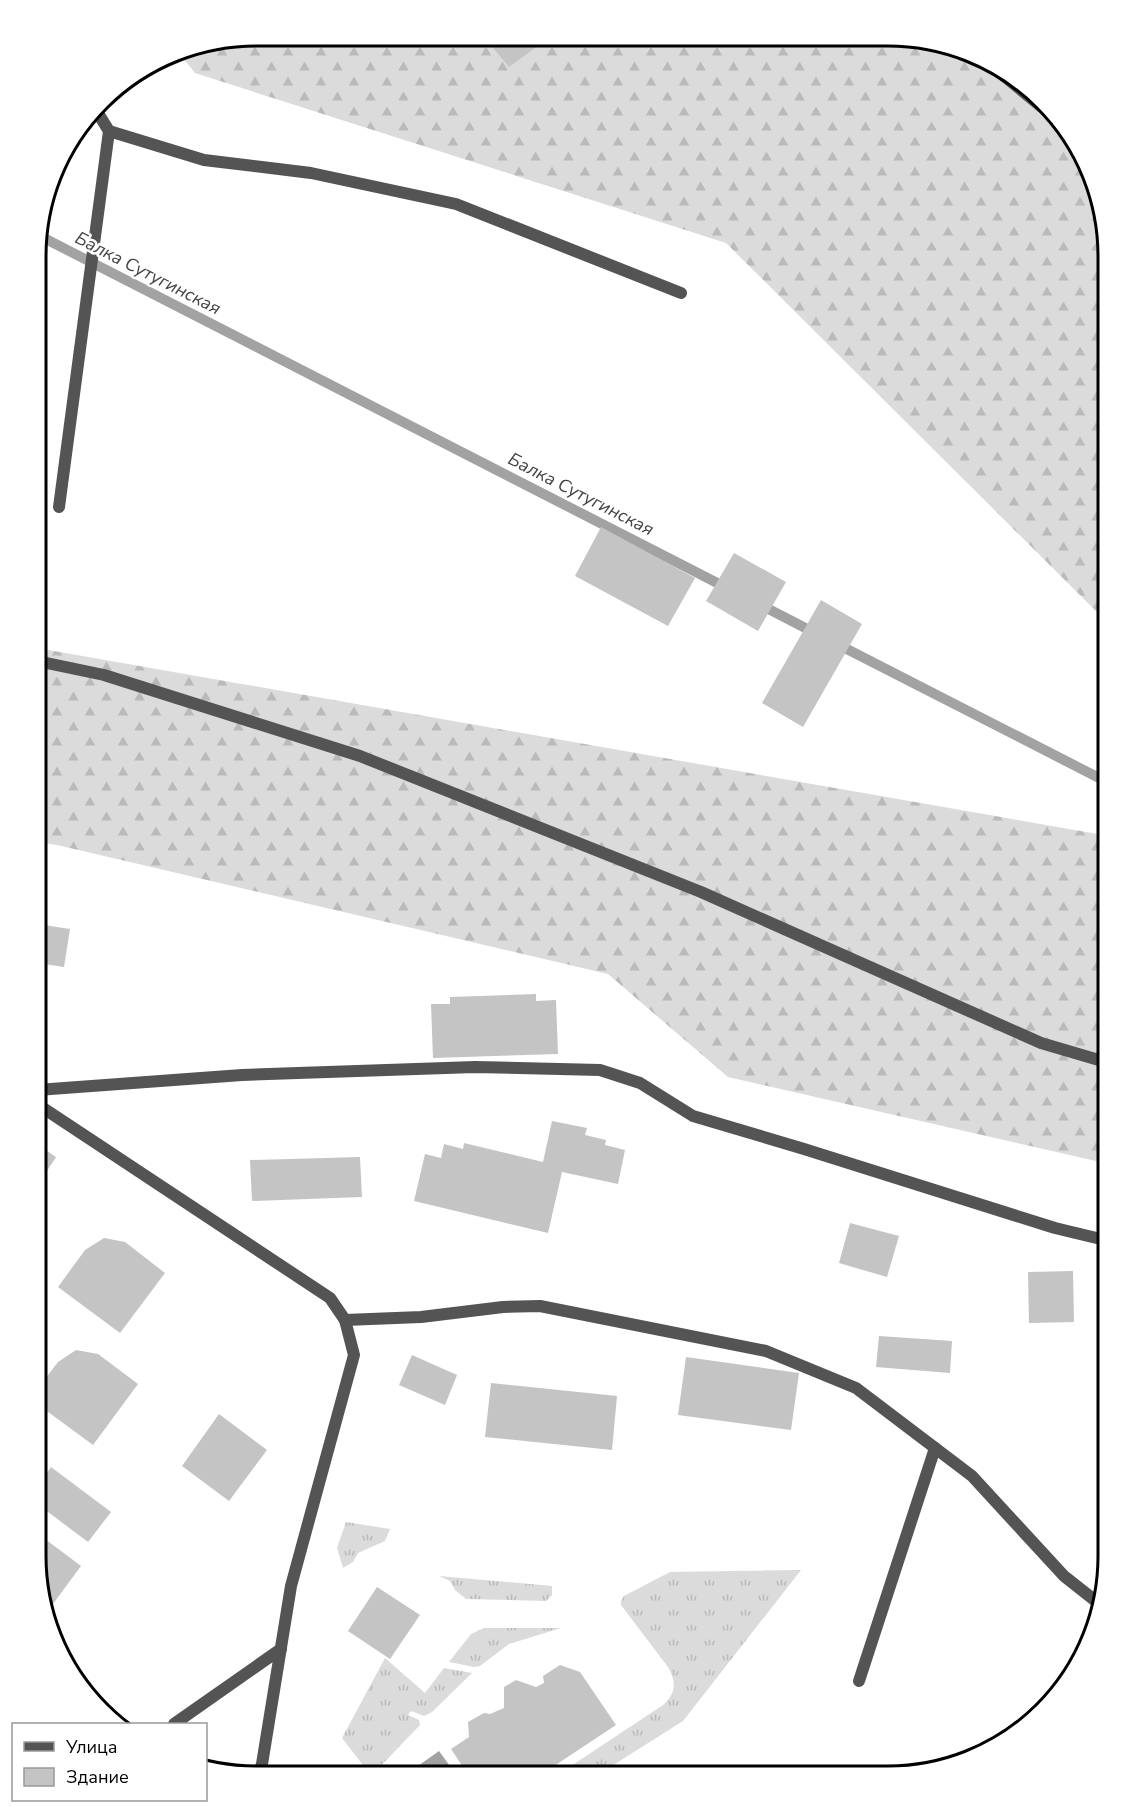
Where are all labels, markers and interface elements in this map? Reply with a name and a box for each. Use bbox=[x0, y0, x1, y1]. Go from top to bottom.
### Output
water label: Балка Сутугинская bbox=[71, 226, 225, 320]
water label: Балка Сутугинская bbox=[504, 447, 658, 541]
legend bbox=[12, 1723, 207, 1801]
text: Улица bbox=[65, 1735, 117, 1759]
text: Здание bbox=[66, 1765, 129, 1789]

